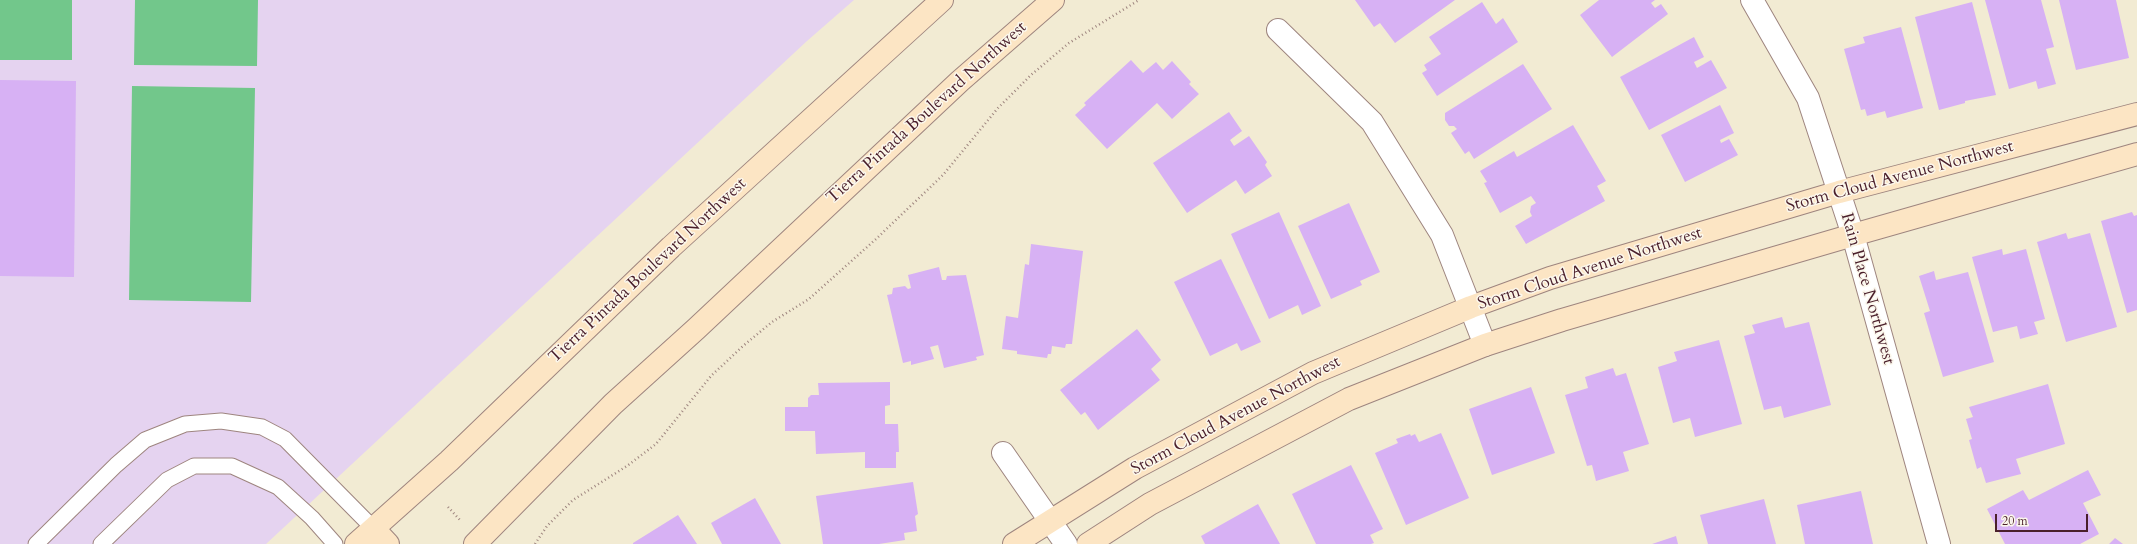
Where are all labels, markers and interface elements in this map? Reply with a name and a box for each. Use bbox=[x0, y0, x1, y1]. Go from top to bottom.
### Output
street label: Tierra Pintada Boulevard Northwest bbox=[823, 18, 1031, 208]
street label: Storm Cloud Avenue Northwest bbox=[1784, 137, 2016, 217]
street label: Tierra Pintada Boulevard Northwest bbox=[545, 174, 751, 368]
street label: Rain Place Northwest bbox=[1836, 211, 1898, 367]
street label: Storm Cloud Avenue Northwest bbox=[1475, 223, 1705, 315]
street label: Storm Cloud Avenue Northwest bbox=[1128, 352, 1344, 480]
scale bar bbox=[1997, 506, 2090, 532]
text: 20 m bbox=[2002, 513, 2028, 529]

